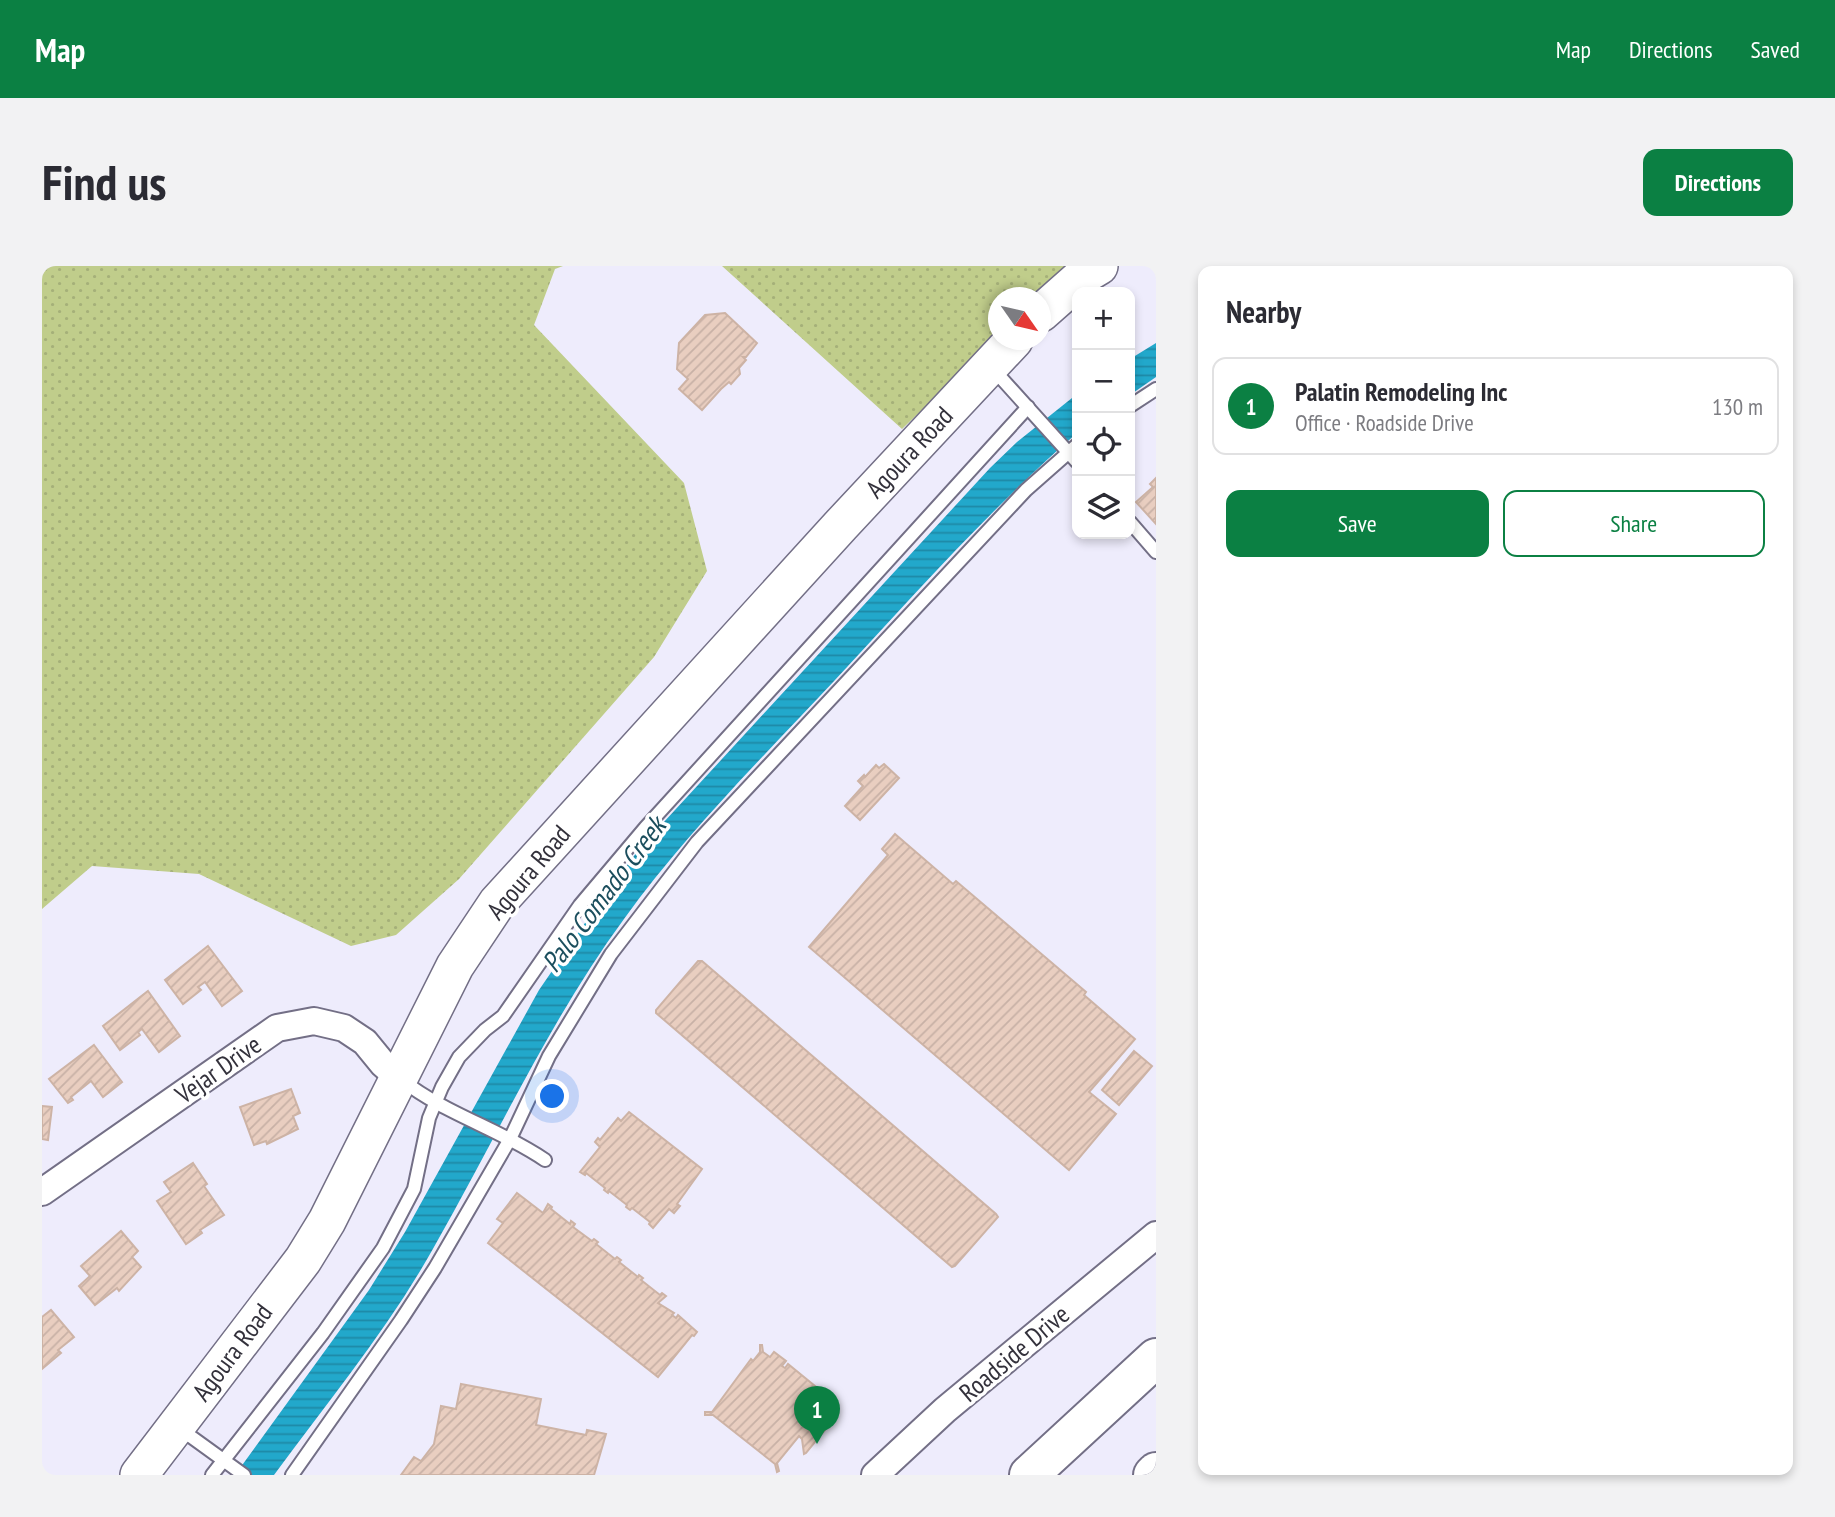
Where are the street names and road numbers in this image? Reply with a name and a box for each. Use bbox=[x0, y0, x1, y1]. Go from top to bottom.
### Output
street label: Agoura Road bbox=[858, 399, 960, 505]
street label: Agoura Road bbox=[479, 818, 577, 926]
street label: Vejar Drive bbox=[168, 1028, 267, 1111]
street label: Agoura Road bbox=[185, 1297, 279, 1407]
street label: Roadside Drive bbox=[952, 1297, 1076, 1409]

